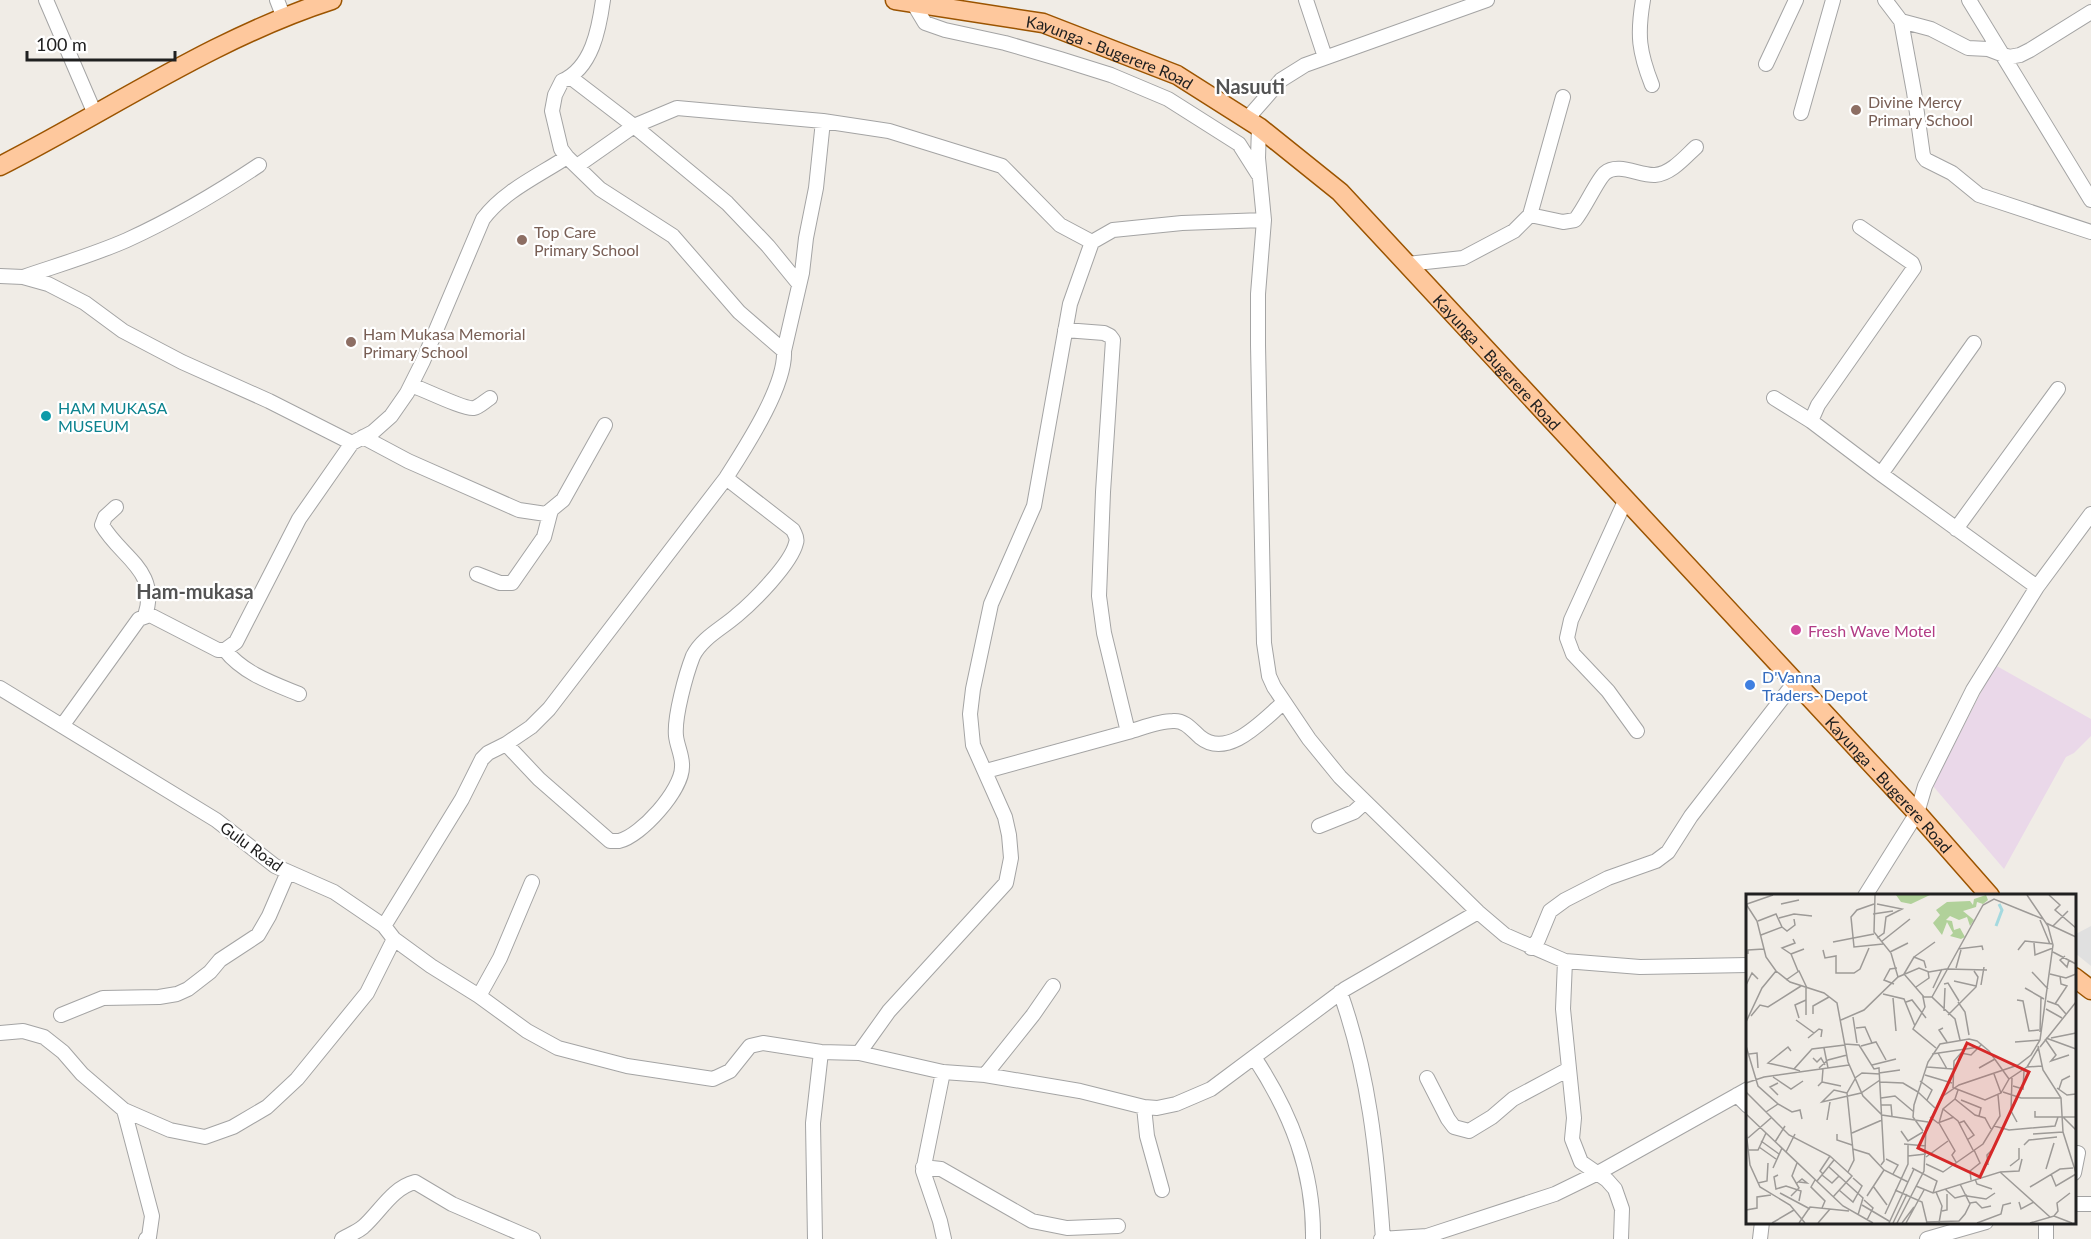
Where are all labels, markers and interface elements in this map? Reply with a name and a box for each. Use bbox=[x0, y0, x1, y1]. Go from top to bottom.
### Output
street label: Kayunga - Bugerere Road bbox=[1025, 11, 1197, 92]
scale bar bbox=[27, 24, 176, 62]
text: 100 m bbox=[36, 33, 87, 55]
district label: Nasuuti bbox=[1215, 74, 1285, 98]
place label: Divine Mercy Primary School bbox=[1868, 92, 1973, 129]
marker: Divine Mercy Primary School bbox=[1849, 103, 1863, 117]
place label: Top Care Primary School bbox=[534, 222, 639, 259]
marker: Top Care Primary School bbox=[515, 233, 529, 247]
street label: Kayunga - Bugerere Road bbox=[1430, 290, 1565, 433]
place label: Ham Mukasa Memorial Primary School bbox=[363, 324, 526, 361]
marker: Ham Mukasa Memorial Primary School bbox=[344, 335, 358, 349]
place label: HAM MUKASA MUSEUM bbox=[58, 398, 168, 435]
marker: HAM MUKASA MUSEUM bbox=[39, 409, 53, 423]
district label: Ham-mukasa bbox=[136, 579, 254, 603]
place label: Fresh Wave Motel bbox=[1808, 621, 1936, 640]
marker: Fresh Wave Motel bbox=[1789, 623, 1803, 637]
place label: D'Vanna Traders- Depot bbox=[1762, 667, 1868, 704]
marker: D'Vanna Traders- Depot bbox=[1743, 678, 1757, 692]
street label: Kayunga - Bugerere Road bbox=[1822, 712, 1956, 856]
street label: Gulu Road bbox=[217, 817, 287, 875]
inset map bbox=[1746, 894, 2076, 1224]

